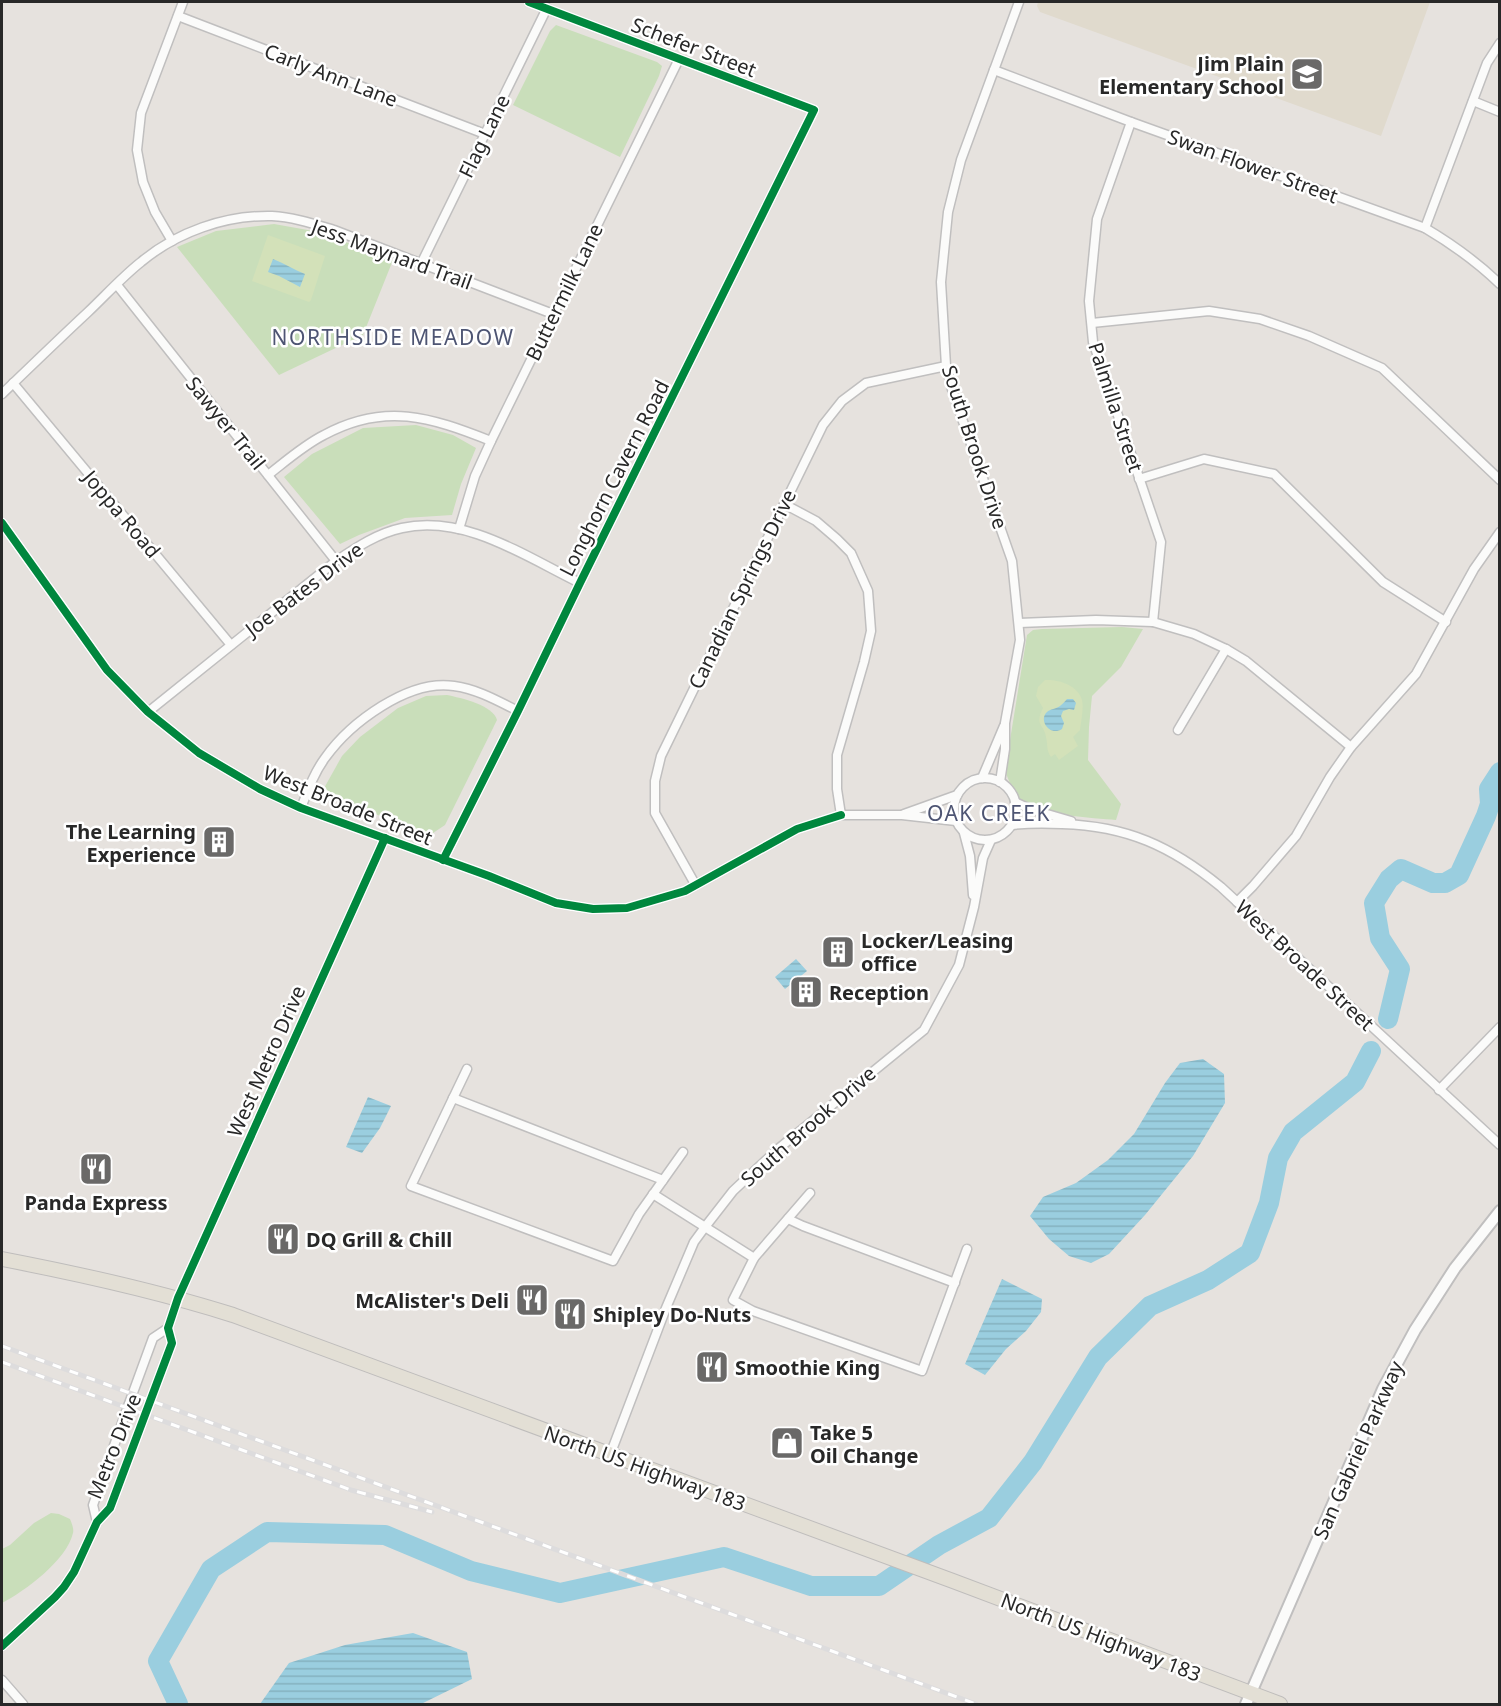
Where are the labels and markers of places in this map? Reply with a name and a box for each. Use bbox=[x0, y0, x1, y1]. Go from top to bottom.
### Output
place label: Jim Plain Elementary School bbox=[1099, 50, 1284, 100]
school or university icon: Jim Plain Elementary School bbox=[1289, 56, 1325, 92]
place label: The Learning Experience bbox=[66, 818, 196, 868]
building icon: The Learning Experience bbox=[201, 824, 237, 860]
place label: Locker/Leasing office bbox=[861, 927, 1013, 977]
building icon: Locker/Leasing office bbox=[820, 934, 856, 970]
building icon: Reception bbox=[788, 974, 824, 1010]
place label: Reception bbox=[829, 979, 929, 1006]
restaurant icon: Panda Express bbox=[78, 1151, 114, 1187]
place label: Panda Express bbox=[24, 1189, 168, 1216]
restaurant icon: DQ Grill & Chill bbox=[265, 1221, 301, 1257]
place label: DQ Grill & Chill bbox=[306, 1226, 452, 1253]
restaurant icon: McAlister's Deli bbox=[514, 1282, 550, 1318]
place label: McAlister's Deli bbox=[355, 1287, 509, 1314]
restaurant icon: Shipley Do-Nuts bbox=[552, 1296, 588, 1332]
place label: Shipley Do-Nuts bbox=[593, 1301, 751, 1328]
restaurant icon: Smoothie King bbox=[694, 1349, 730, 1385]
place label: Smoothie King bbox=[735, 1354, 880, 1381]
place label: Take 5 Oil Change bbox=[810, 1419, 918, 1469]
shop icon: Take 5 Oil Change bbox=[769, 1425, 805, 1461]

